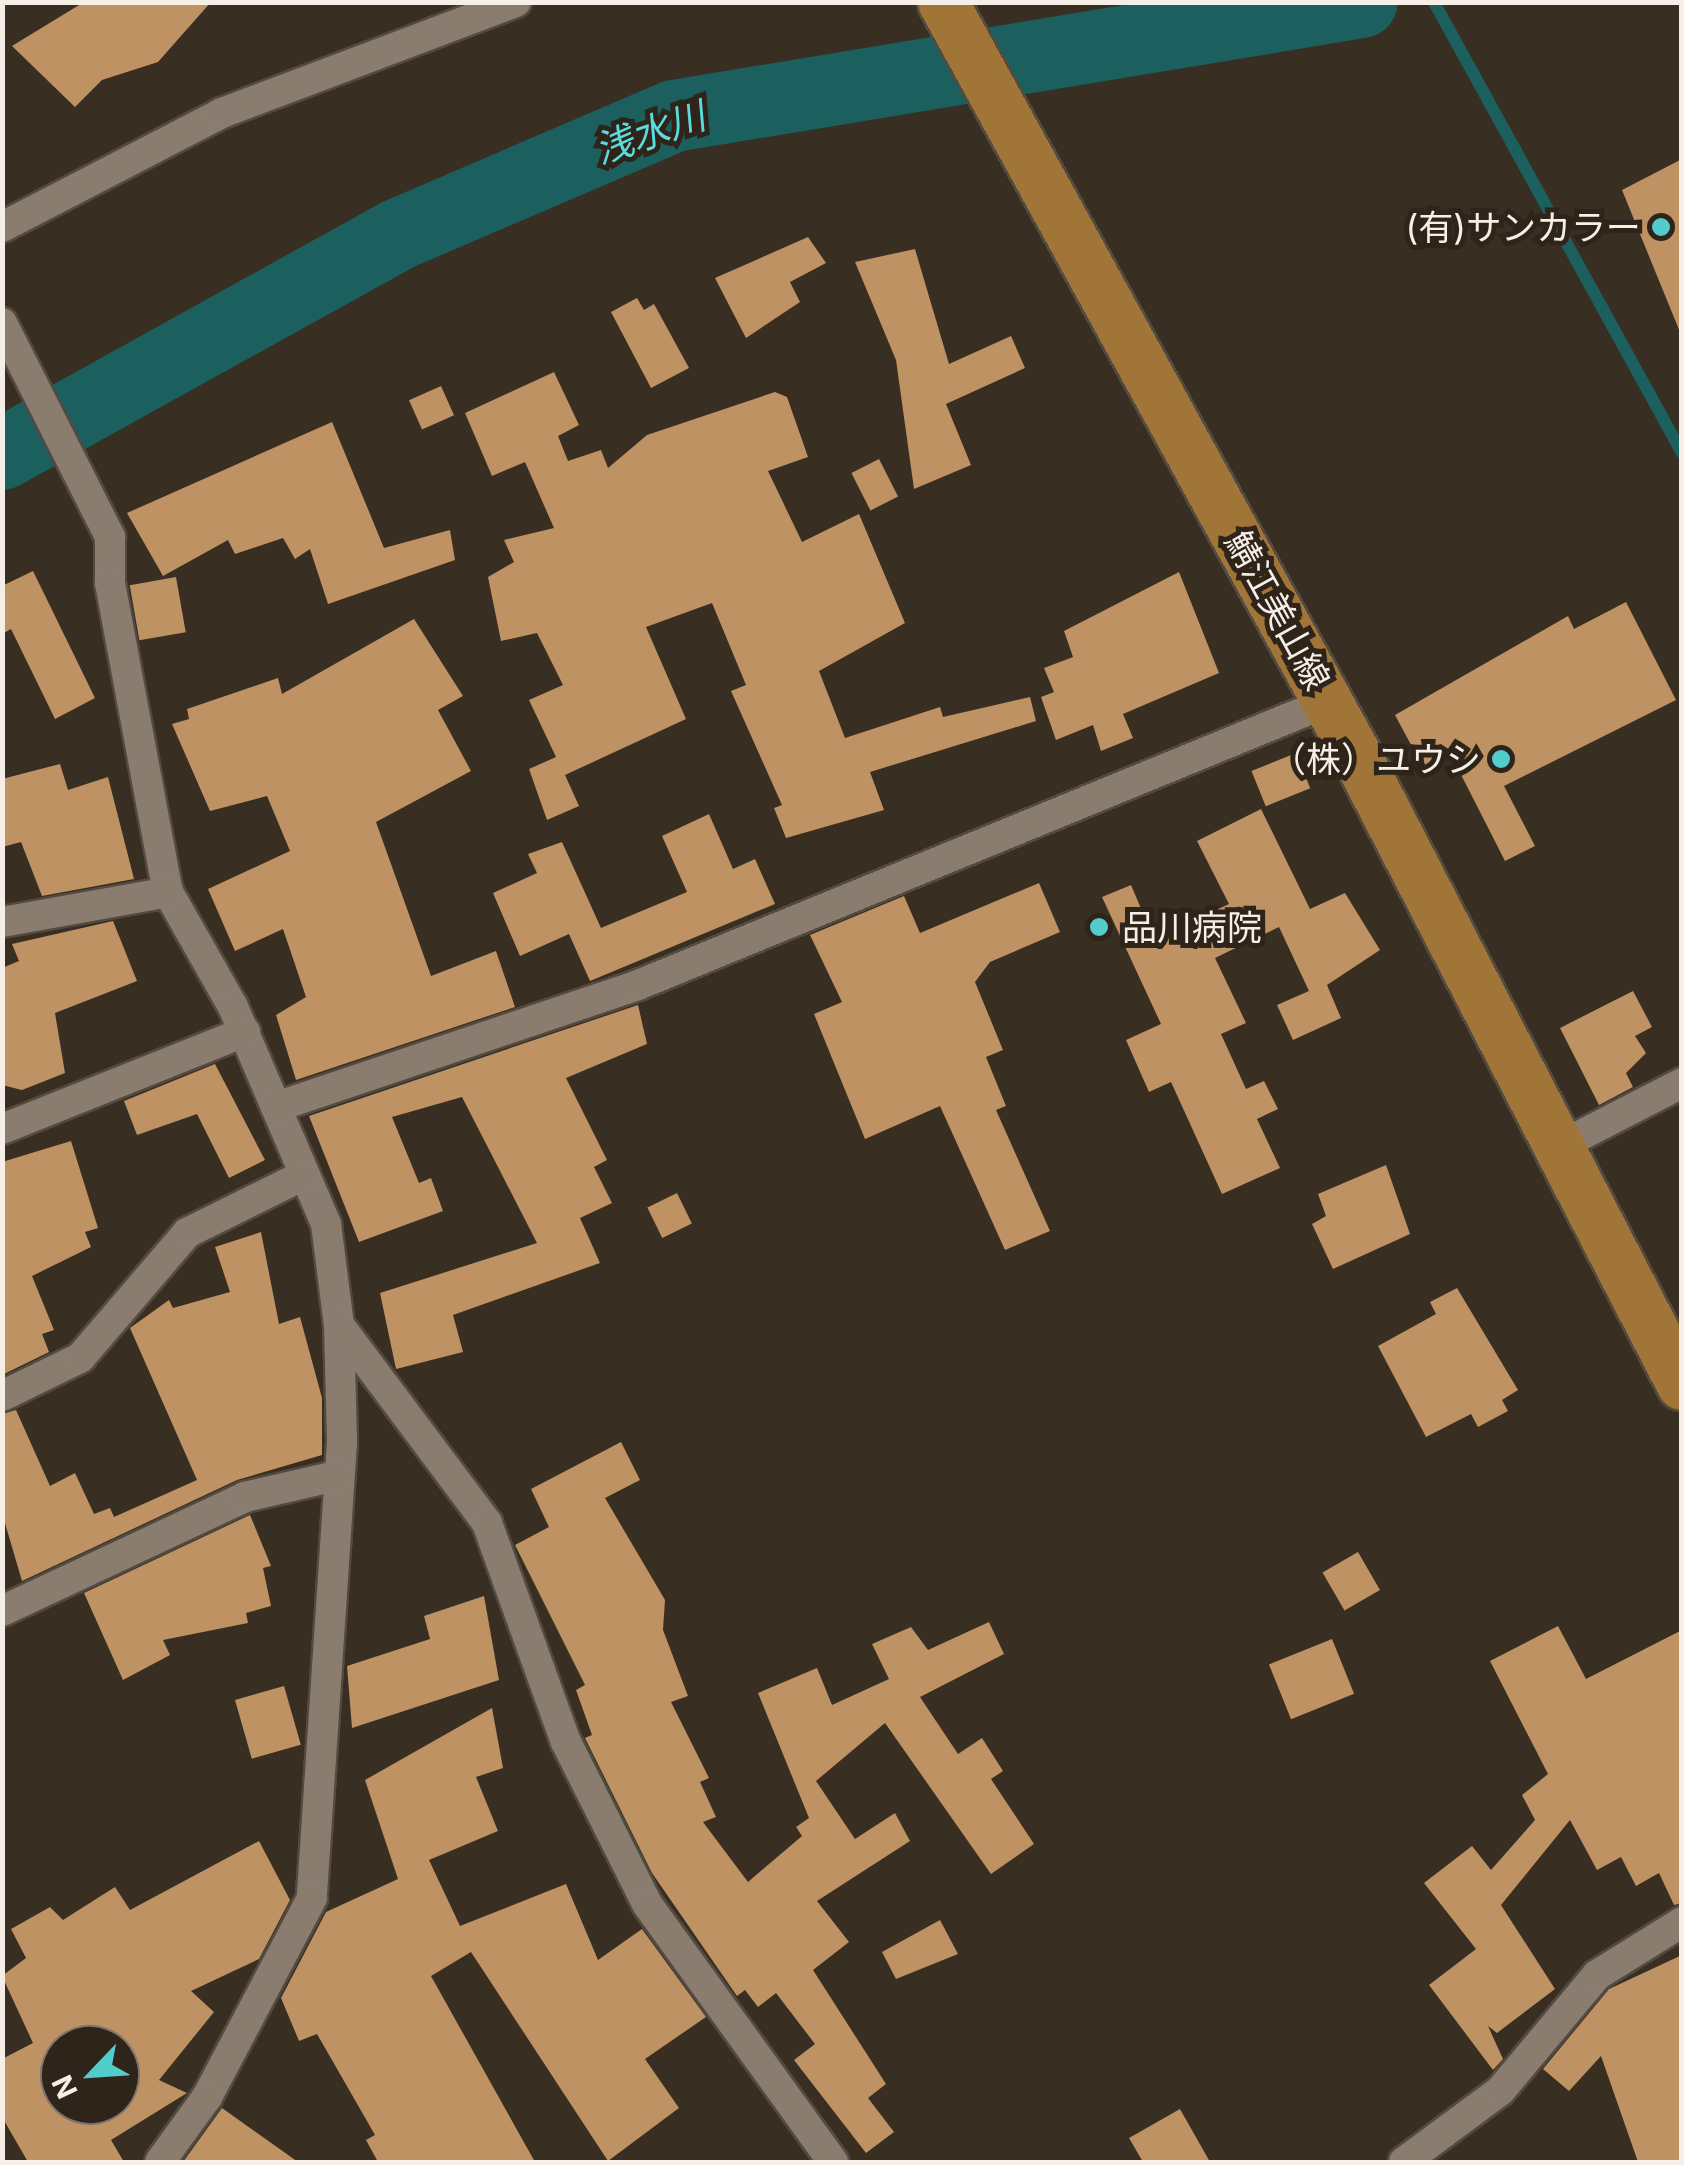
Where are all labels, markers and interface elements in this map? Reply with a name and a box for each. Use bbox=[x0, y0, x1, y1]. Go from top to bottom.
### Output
water label: 浅水川 bbox=[589, 93, 711, 173]
place label: (有)サンカラー bbox=[1405, 206, 1641, 248]
marker: (有)サンカラー bbox=[1650, 216, 1672, 238]
street label: 鯖江美山線 bbox=[1217, 523, 1339, 697]
place label: （株）ユウシ bbox=[1271, 738, 1481, 780]
marker: （株）ユウシ bbox=[1490, 748, 1512, 770]
place label: 品川病院 bbox=[1122, 906, 1262, 948]
marker: 品川病院 bbox=[1086, 914, 1112, 940]
north arrow bbox=[40, 2025, 140, 2125]
text: N bbox=[45, 2070, 85, 2104]

